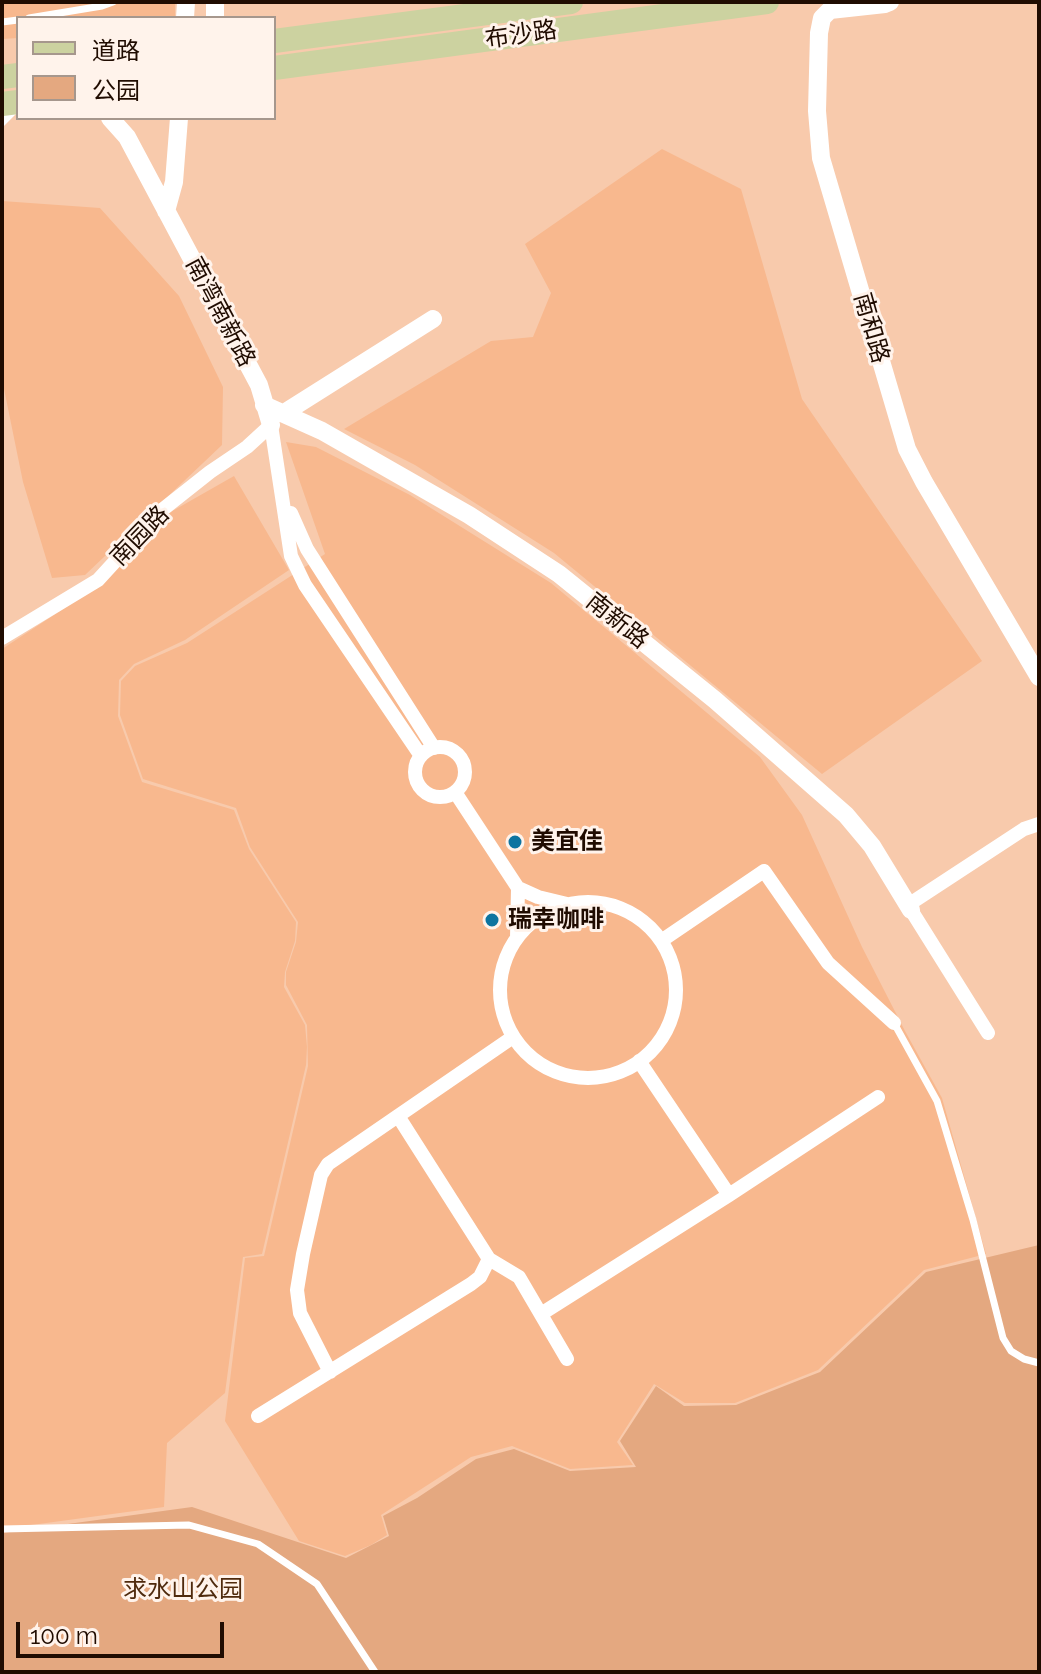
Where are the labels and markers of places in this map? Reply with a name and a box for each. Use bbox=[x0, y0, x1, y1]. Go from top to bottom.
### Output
place label: 美宜佳 bbox=[531, 828, 603, 856]
marker: 美宜佳 bbox=[506, 833, 524, 851]
place label: 瑞幸咖啡 bbox=[508, 906, 604, 934]
marker: 瑞幸咖啡 bbox=[483, 911, 501, 929]

